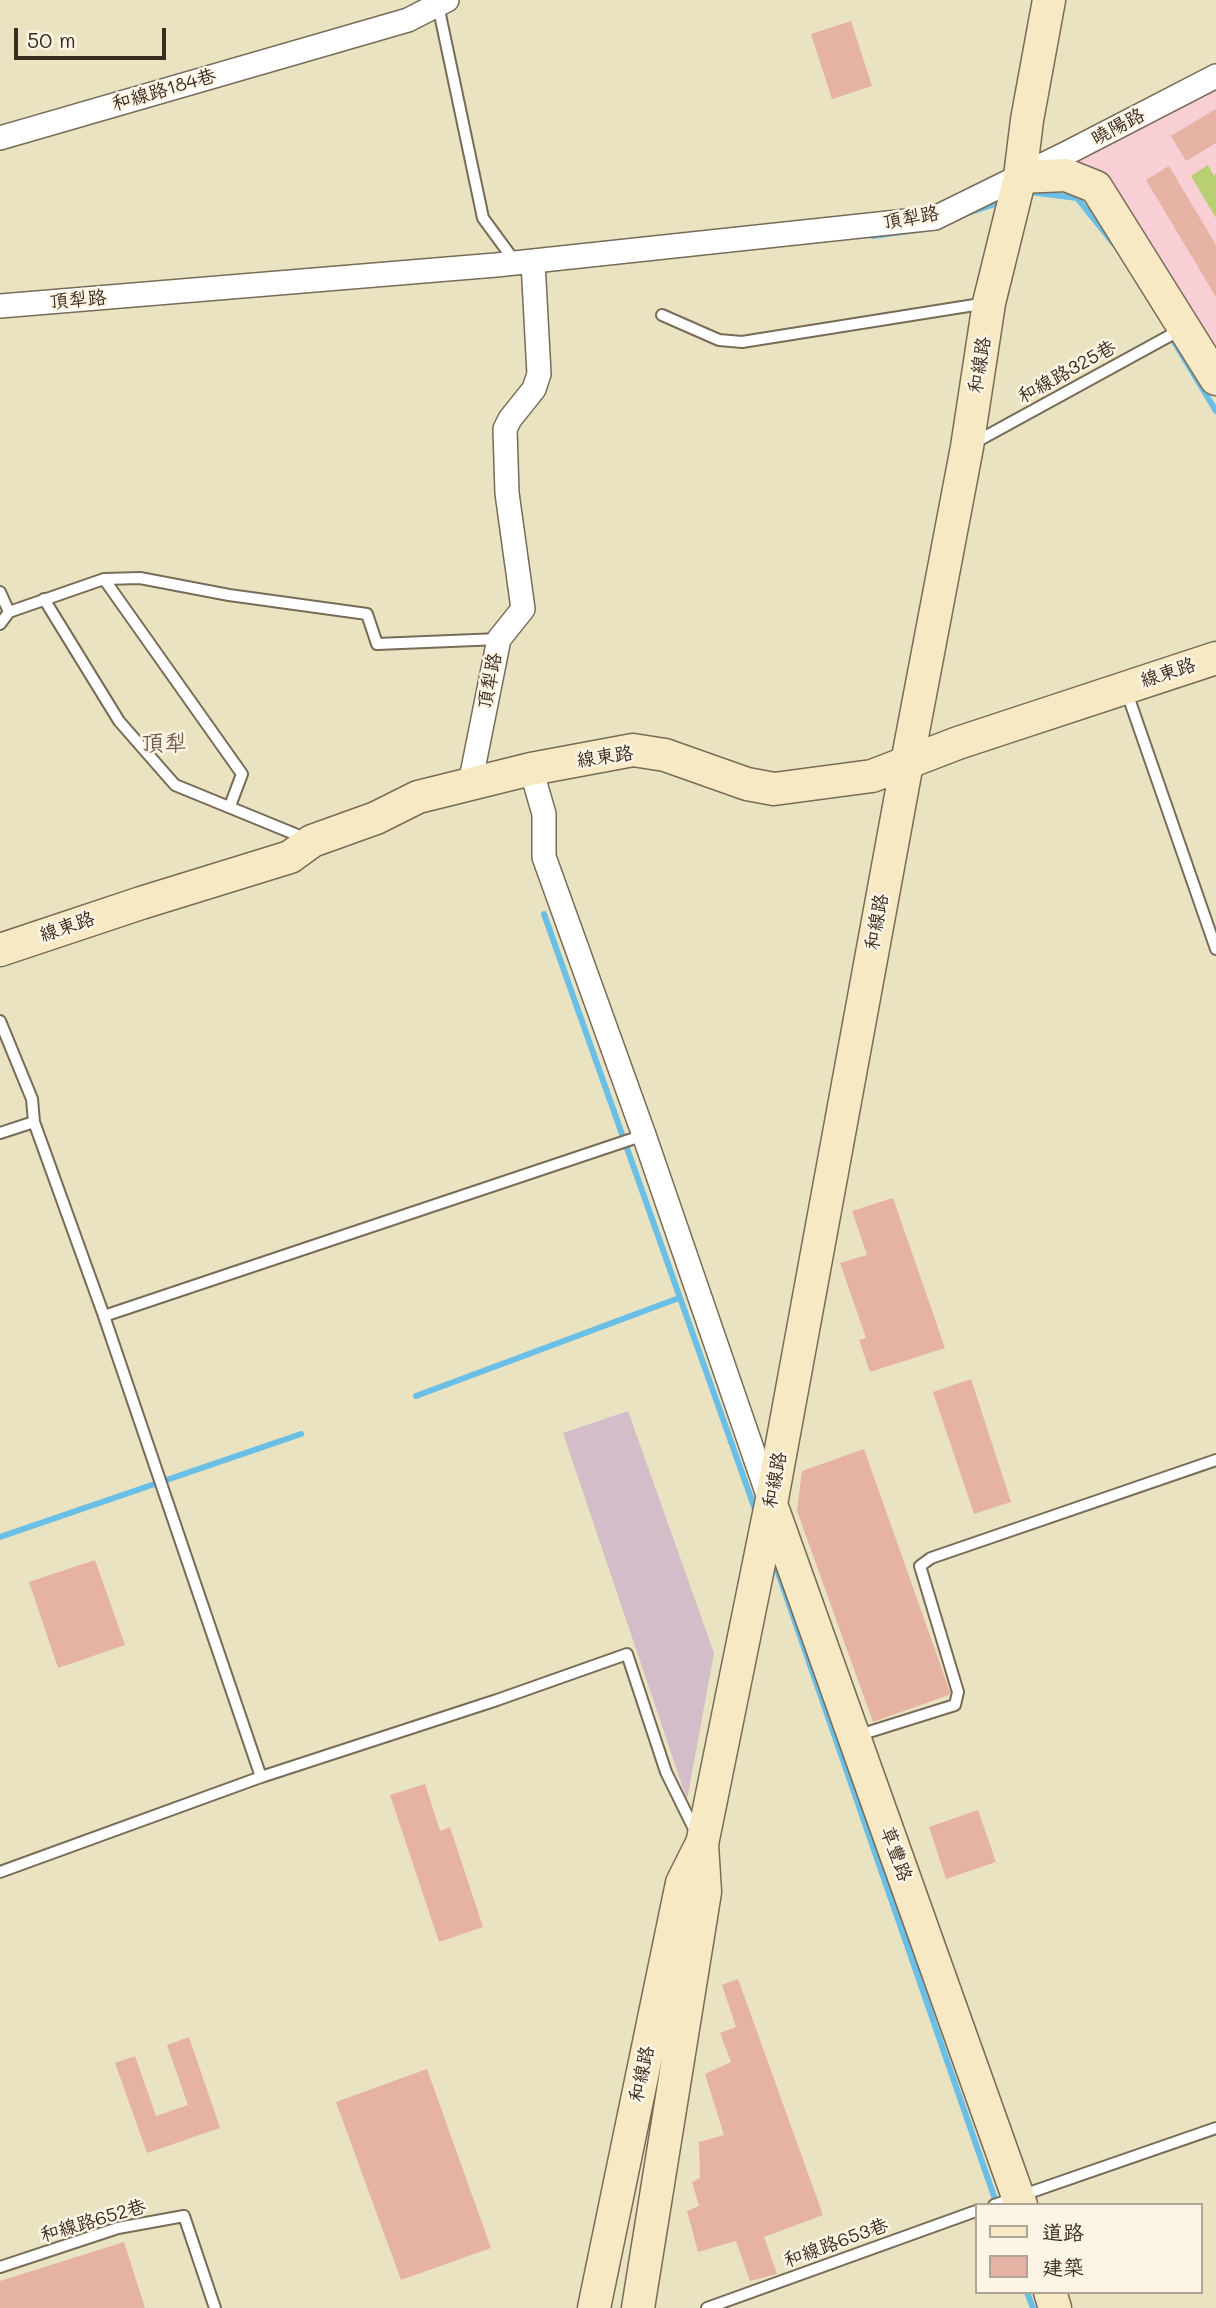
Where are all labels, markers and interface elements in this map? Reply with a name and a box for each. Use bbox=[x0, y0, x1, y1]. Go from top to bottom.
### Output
scale bar bbox=[18, 14, 170, 58]
text: 50 m bbox=[27, 26, 76, 53]
street label: 和線路184巷 bbox=[109, 64, 219, 116]
street label: 曉陽路 bbox=[1087, 104, 1149, 150]
street label: 頂犁路 bbox=[881, 202, 941, 234]
street label: 頂犁路 bbox=[49, 286, 107, 314]
street label: 和線路 bbox=[964, 335, 996, 395]
street label: 和線路325巷 bbox=[1014, 336, 1120, 408]
street label: 頂犁路 bbox=[473, 651, 507, 711]
street label: 線東路 bbox=[1137, 653, 1199, 693]
district label: 頂犁 bbox=[141, 730, 187, 758]
street label: 線東路 bbox=[575, 742, 635, 772]
street label: 和線路 bbox=[861, 892, 893, 952]
street label: 線東路 bbox=[36, 907, 98, 947]
street label: 和線路 bbox=[758, 1450, 792, 1510]
street label: 草豐路 bbox=[876, 1823, 916, 1885]
street label: 和線路 bbox=[625, 2044, 659, 2104]
street label: 和線路652巷 bbox=[37, 2195, 149, 2247]
legend bbox=[974, 2203, 1202, 2294]
street label: 和線路653巷 bbox=[781, 2214, 891, 2272]
text: 道路 bbox=[1042, 2218, 1084, 2245]
text: 建築 bbox=[1042, 2253, 1084, 2280]

